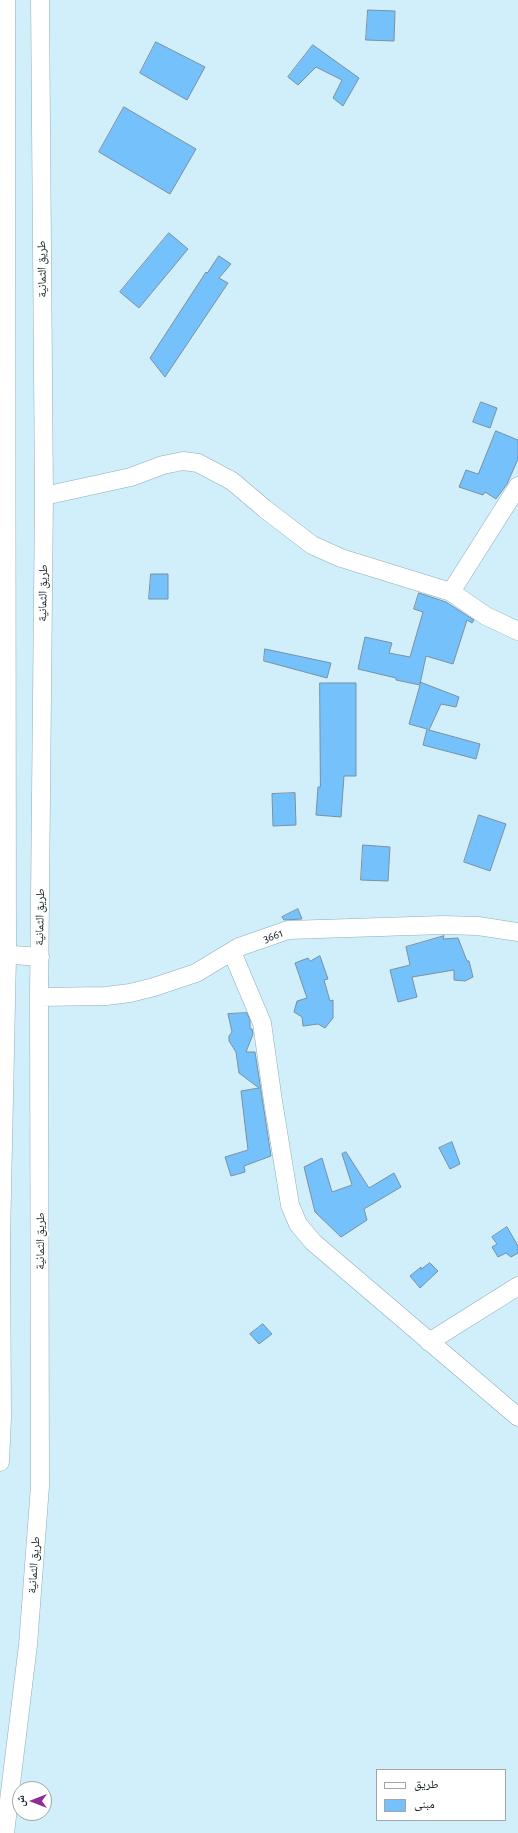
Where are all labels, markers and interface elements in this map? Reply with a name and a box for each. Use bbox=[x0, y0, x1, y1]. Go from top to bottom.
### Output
street label: طريق الثمانية bbox=[34, 240, 50, 298]
street label: طريق الثمانية bbox=[35, 564, 51, 622]
street label: طريق الثمانية bbox=[32, 888, 48, 946]
street label: 3661 bbox=[261, 926, 285, 946]
street label: طريق الثمانية bbox=[33, 1212, 47, 1270]
street label: طريق الثمانية bbox=[25, 1536, 43, 1594]
legend bbox=[376, 1769, 506, 1821]
text: طريق bbox=[414, 1778, 439, 1790]
north arrow bbox=[12, 1781, 52, 1821]
text: ش bbox=[15, 1795, 26, 1807]
text: مبنى bbox=[414, 1798, 435, 1810]

